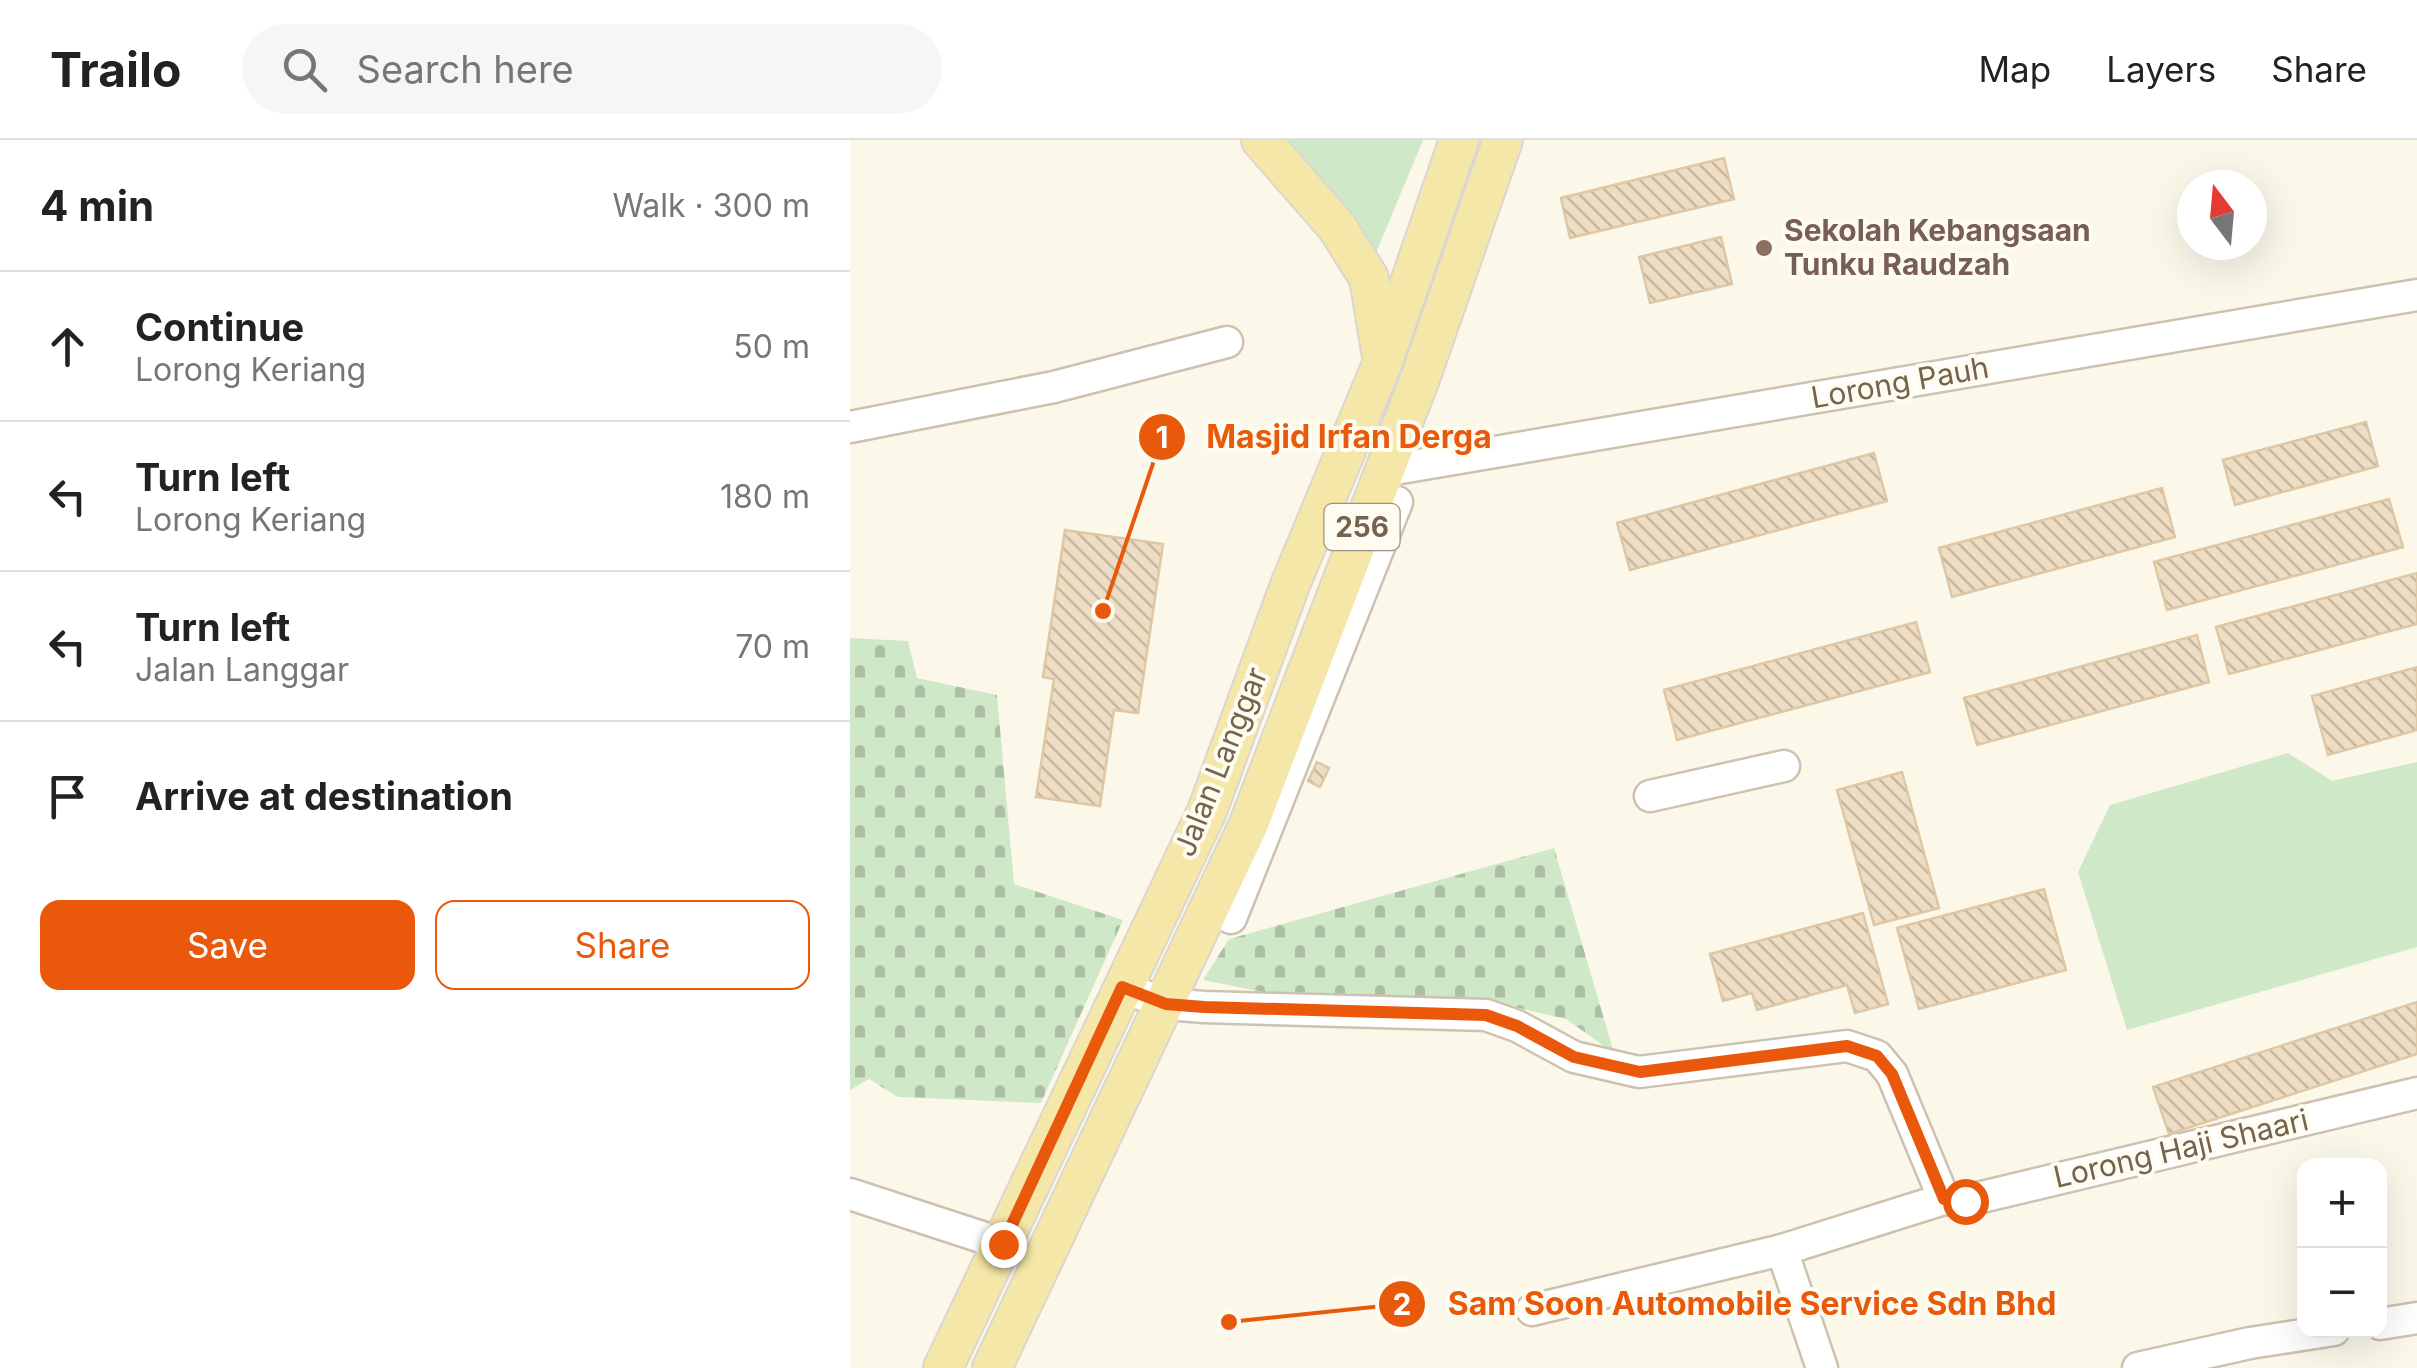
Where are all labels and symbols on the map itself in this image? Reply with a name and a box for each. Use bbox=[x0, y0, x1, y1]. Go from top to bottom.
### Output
north arrow bbox=[2177, 170, 2267, 260]
place label: Sekolah Kebangsaan Tunku Raudzah bbox=[1784, 212, 2091, 282]
marker: Sekolah Kebangsaan Tunku Raudzah bbox=[1753, 237, 1775, 259]
street label: Lorong Pauh bbox=[1808, 349, 1991, 415]
callout: Masjid Irfan Derga bbox=[1137, 406, 1512, 468]
text: Masjid Irfan Derga bbox=[1206, 417, 1492, 456]
text: 1 bbox=[1156, 419, 1168, 455]
road number: 256 bbox=[1324, 504, 1400, 550]
street label: Jalan Langgar bbox=[1166, 662, 1274, 861]
street label: Lorong Haji Shaari bbox=[2050, 1101, 2312, 1195]
route start bbox=[1943, 1179, 1989, 1225]
route end bbox=[981, 1222, 1027, 1268]
callout: Sam Soon Automobile Service Sdn Bhd bbox=[1377, 1273, 2076, 1335]
text: Sam Soon Automobile Service Sdn Bhd bbox=[1448, 1284, 2056, 1323]
text: 2 bbox=[1393, 1286, 1411, 1322]

